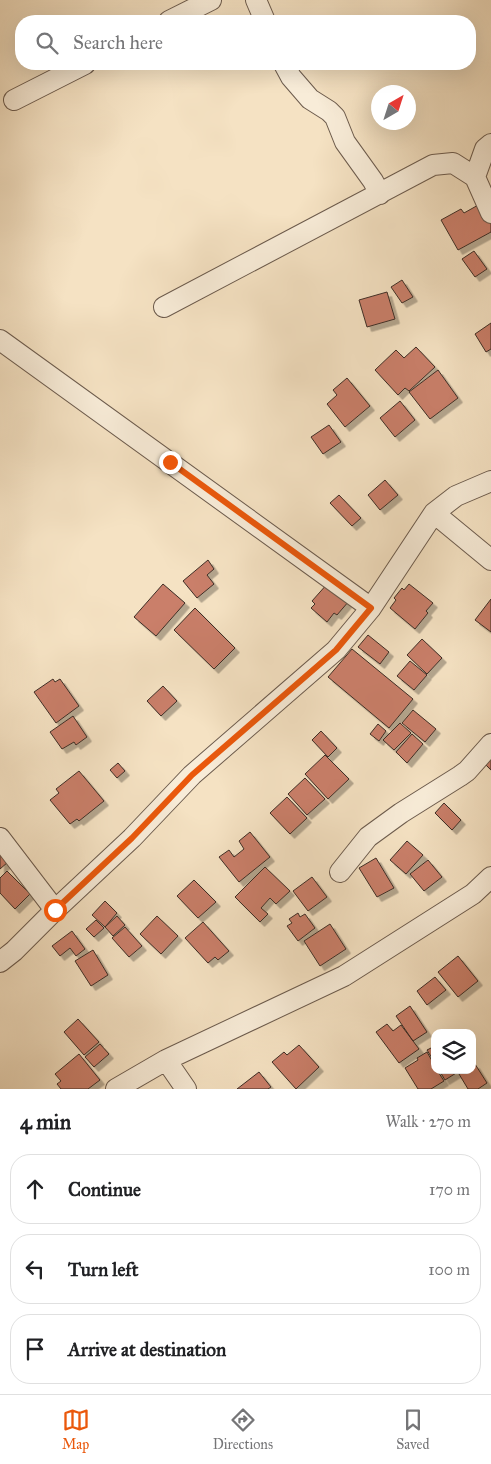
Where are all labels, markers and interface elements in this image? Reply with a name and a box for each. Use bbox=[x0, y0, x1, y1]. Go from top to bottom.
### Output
search box bbox=[15, 15, 476, 70]
icon: search bbox=[33, 29, 61, 57]
text: Search here bbox=[73, 31, 163, 54]
north arrow bbox=[371, 85, 416, 130]
route end bbox=[159, 451, 182, 474]
route start bbox=[44, 899, 67, 922]
map controls bbox=[431, 1029, 476, 1074]
button: layers bbox=[431, 1029, 476, 1074]
text: 4 min bbox=[20, 1109, 71, 1135]
text: Walk · 270 m bbox=[385, 1112, 471, 1131]
icon: ahead bbox=[21, 1175, 49, 1203]
text: Continue bbox=[68, 1178, 141, 1201]
text: 170 m bbox=[429, 1180, 470, 1199]
icon: left bbox=[21, 1255, 49, 1283]
text: Turn left bbox=[68, 1258, 138, 1281]
text: 100 m bbox=[428, 1260, 470, 1279]
icon: arrive bbox=[21, 1335, 49, 1363]
text: Arrive at destination bbox=[68, 1338, 226, 1361]
tab: Map bbox=[62, 1406, 90, 1453]
tab: Directions bbox=[213, 1406, 273, 1453]
tab: Saved bbox=[396, 1406, 429, 1453]

